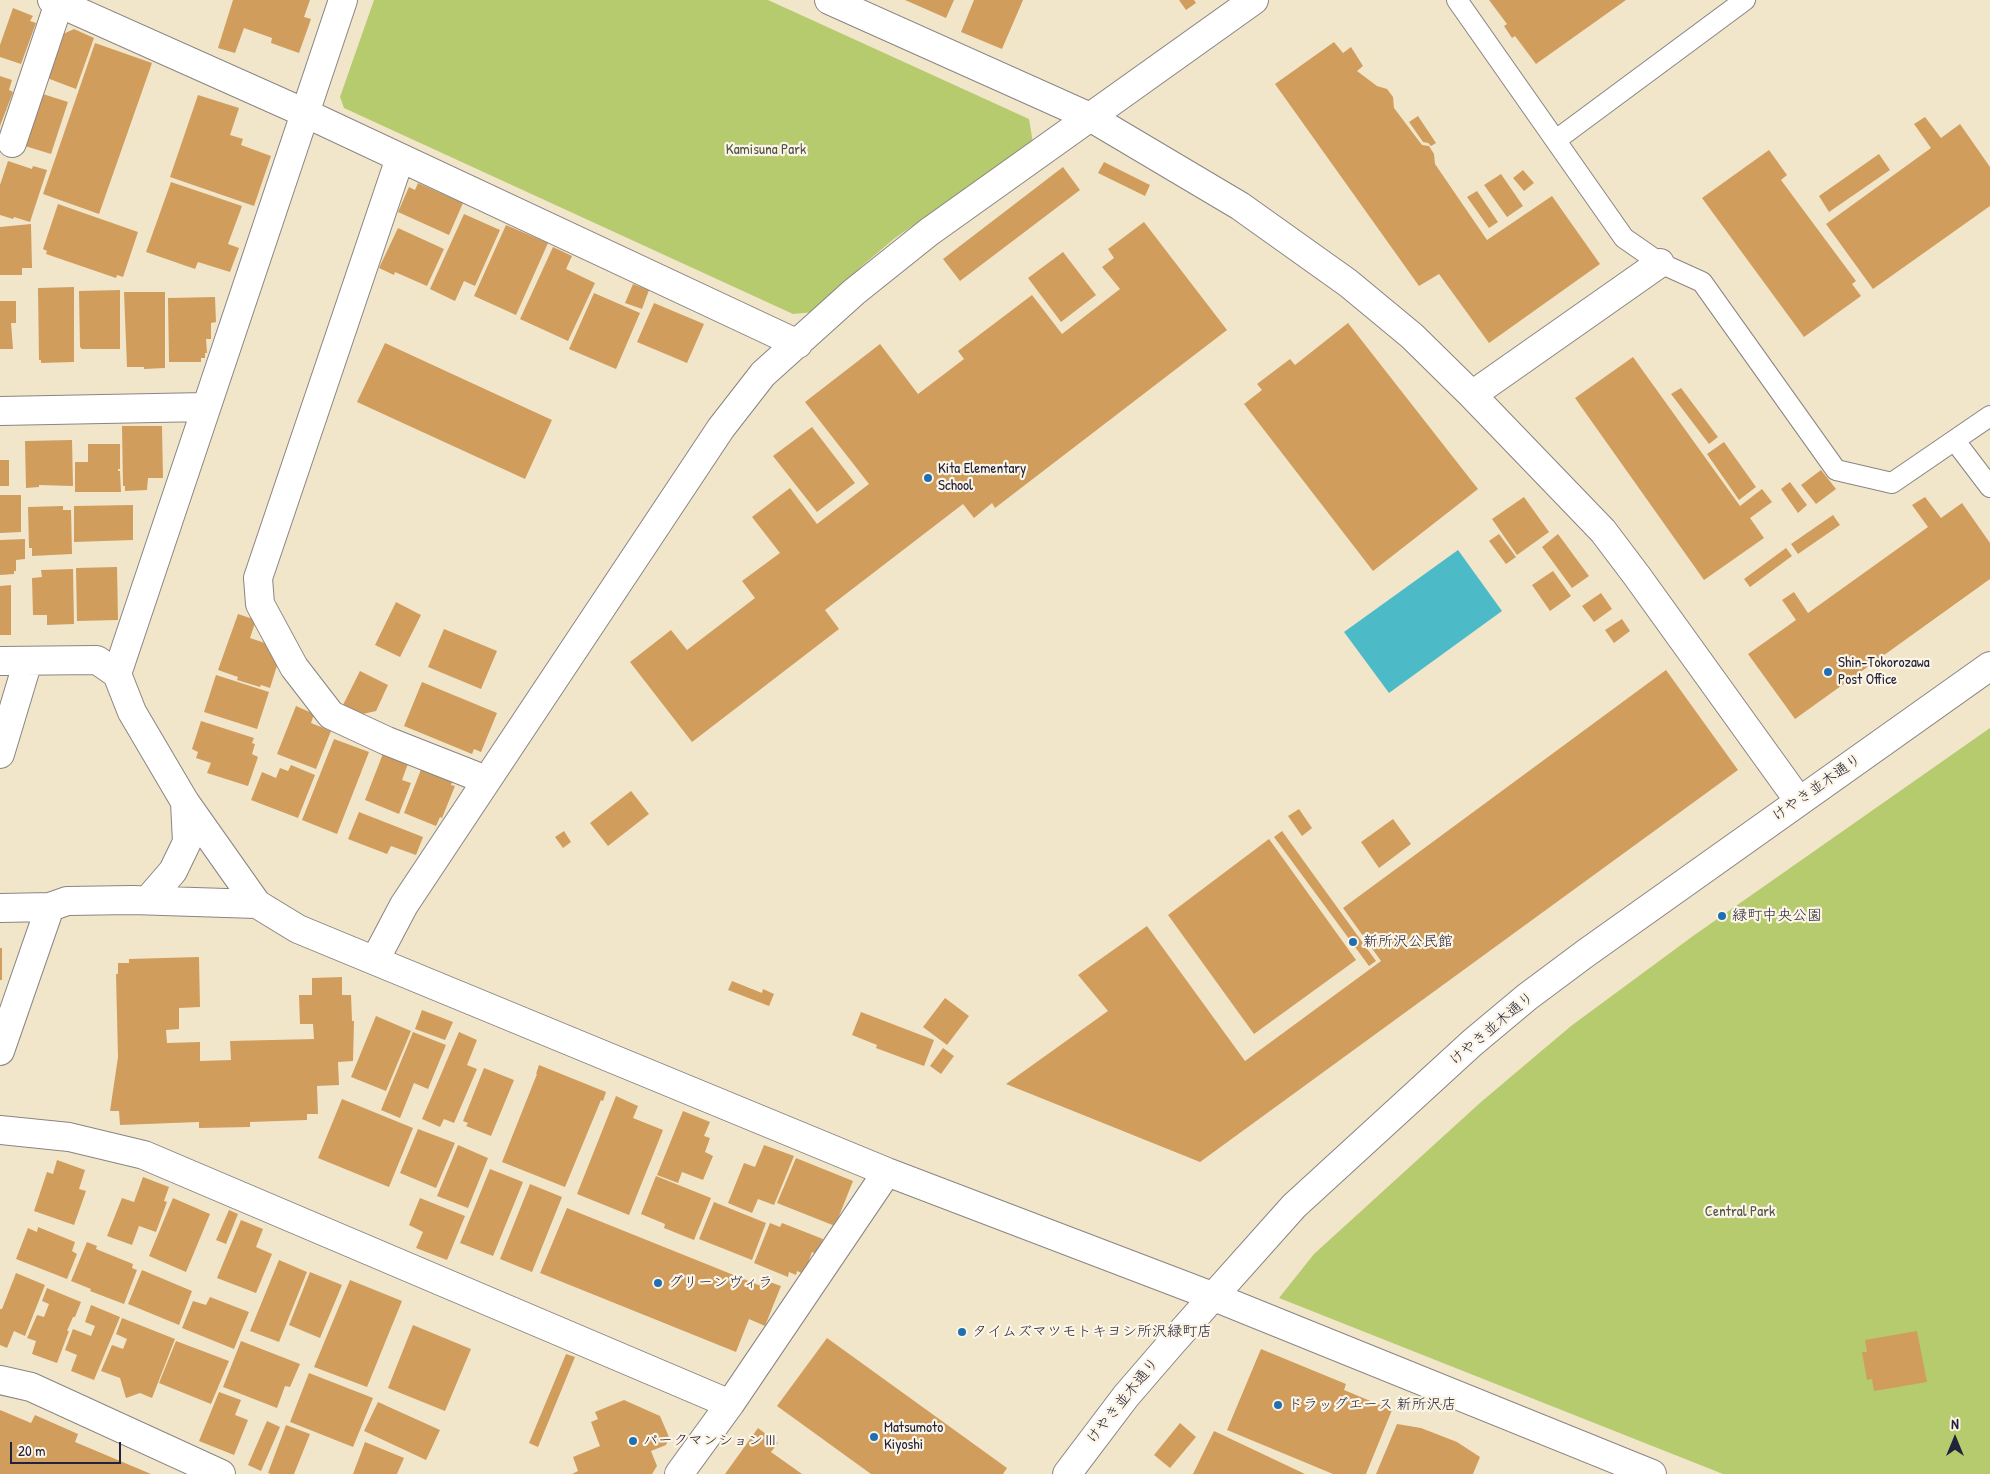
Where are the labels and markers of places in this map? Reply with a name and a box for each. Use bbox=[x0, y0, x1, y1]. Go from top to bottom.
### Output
place label: Kita Elementary School bbox=[938, 460, 1026, 495]
marker: Kita Elementary School bbox=[922, 472, 934, 484]
place label: Shin-Tokorozawa Post Office bbox=[1838, 654, 1930, 689]
marker: Shin-Tokorozawa Post Office bbox=[1822, 666, 1834, 678]
place label: 緑町中央公園 bbox=[1732, 907, 1822, 925]
marker: 緑町中央公園 bbox=[1716, 910, 1728, 922]
place label: 新所沢公民館 bbox=[1363, 933, 1453, 951]
marker: 新所沢公民館 bbox=[1347, 936, 1359, 948]
place label: グリーンヴィラ bbox=[668, 1274, 773, 1292]
marker: グリーンヴィラ bbox=[652, 1277, 664, 1289]
place label: タイムズマツモトキヨシ所沢緑町店 bbox=[972, 1323, 1212, 1341]
marker: タイムズマツモトキヨシ所沢緑町店 bbox=[956, 1326, 968, 1338]
place label: ドラッグエース 新所沢店 bbox=[1288, 1396, 1456, 1414]
marker: ドラッグエース 新所沢店 bbox=[1272, 1399, 1284, 1411]
place label: Matsumoto Kiyoshi bbox=[884, 1419, 943, 1454]
marker: Matsumoto Kiyoshi bbox=[868, 1431, 880, 1443]
place label: パークマンションⅢ bbox=[643, 1432, 778, 1450]
marker: パークマンションⅢ bbox=[627, 1435, 639, 1447]

